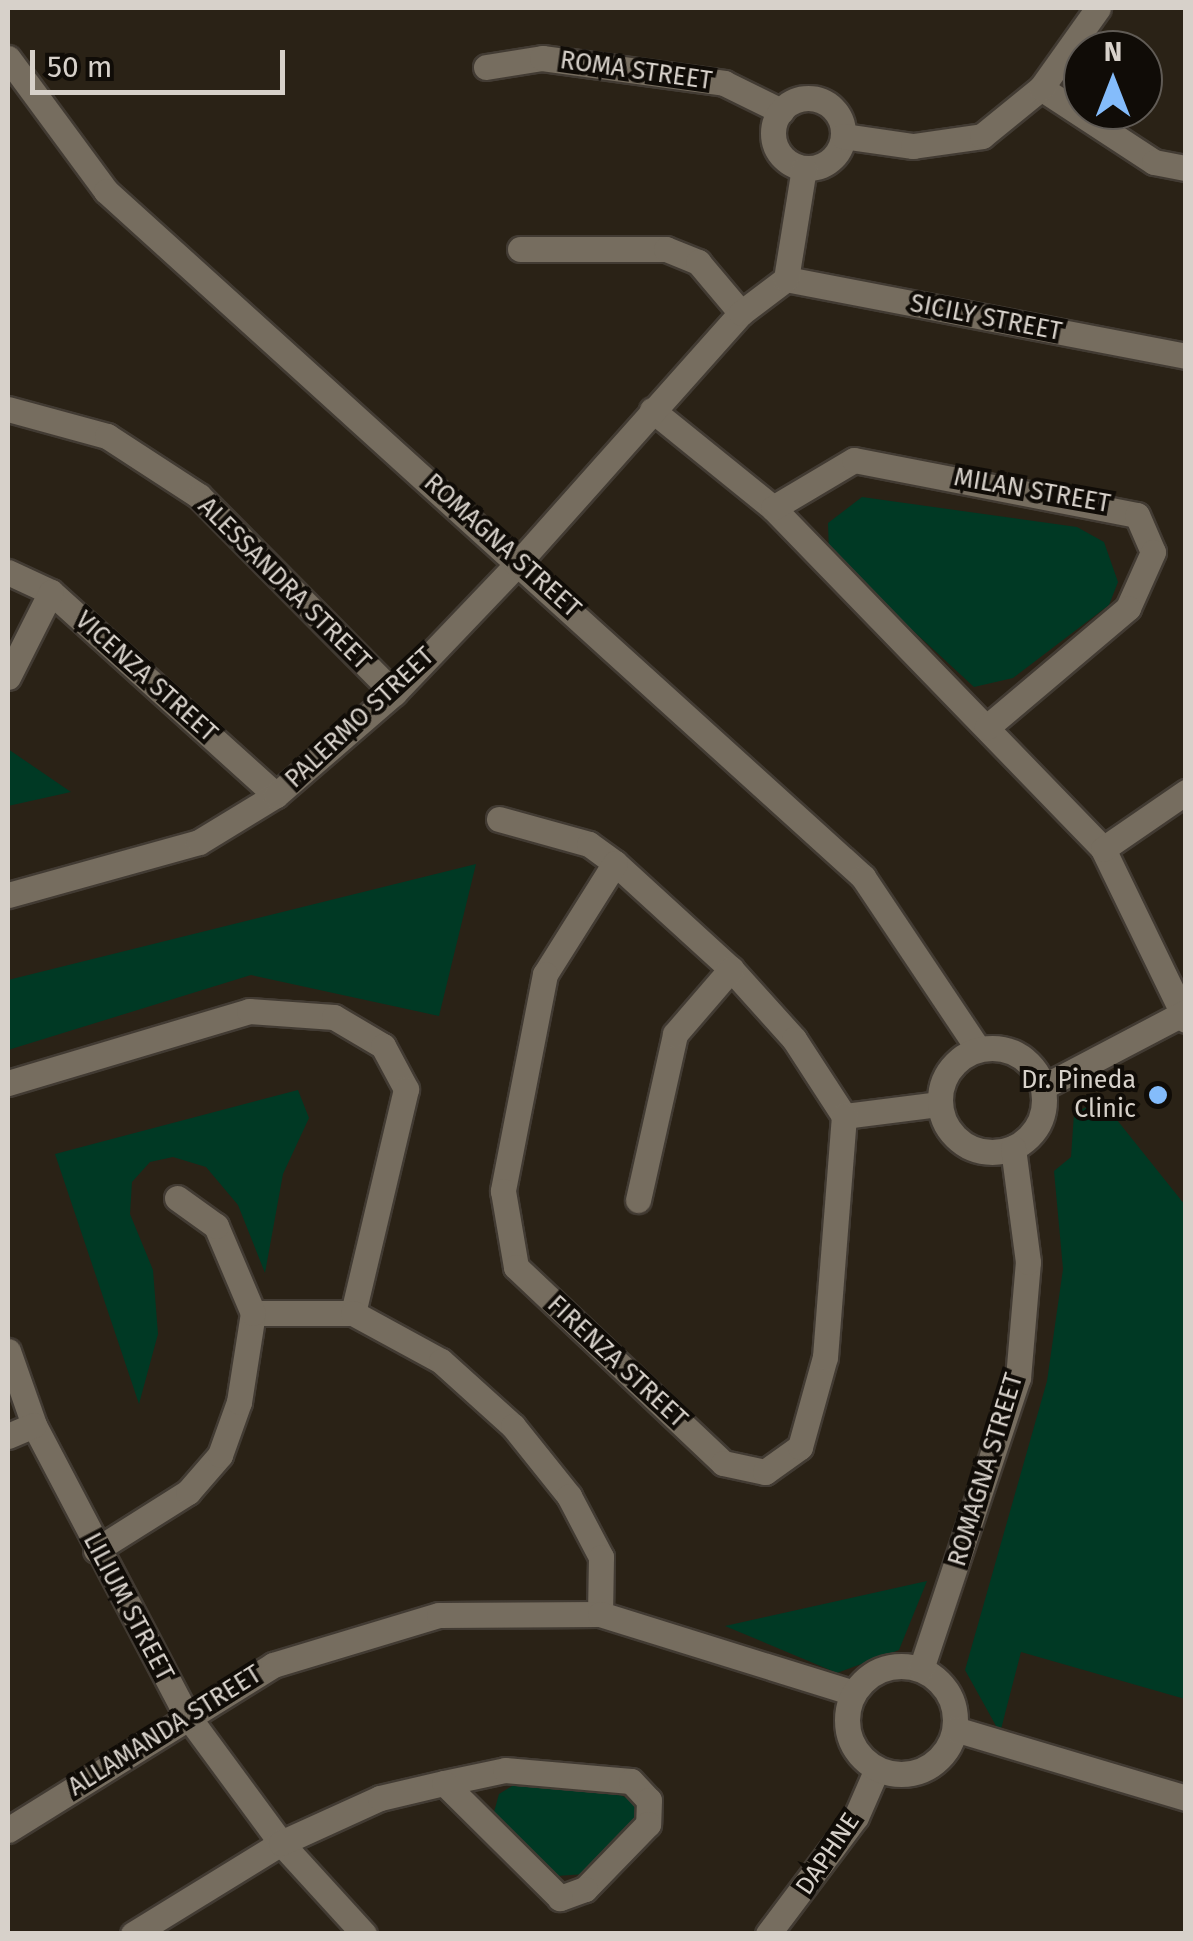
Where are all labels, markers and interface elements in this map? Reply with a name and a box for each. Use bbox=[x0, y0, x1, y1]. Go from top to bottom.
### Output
scale bar bbox=[35, 30, 290, 92]
north arrow bbox=[1063, 30, 1163, 130]
text: N bbox=[1104, 35, 1122, 68]
street label: ROMA STREET bbox=[558, 45, 714, 97]
text: 50 m bbox=[47, 49, 112, 85]
street label: SICILY STREET bbox=[908, 289, 1064, 347]
street label: MILAN STREET bbox=[952, 463, 1112, 519]
street label: ROMAGNA STREET bbox=[418, 468, 586, 624]
street label: ALESSANDRA STREET bbox=[192, 492, 376, 676]
street label: VICENZA STREET bbox=[69, 605, 223, 749]
street label: PALERMO STREET bbox=[279, 641, 441, 795]
place label: Dr. Pineda Clinic bbox=[1021, 1066, 1136, 1125]
marker: Dr. Pineda Clinic bbox=[1145, 1082, 1171, 1108]
street label: FIRENZA STREET bbox=[541, 1290, 693, 1434]
street label: ROMAGNA STREET bbox=[942, 1370, 1030, 1570]
street label: LILIUM STREET bbox=[76, 1528, 180, 1686]
street label: ALLAMANDA STREET bbox=[63, 1659, 267, 1803]
street label: DAPHNE bbox=[790, 1807, 866, 1901]

